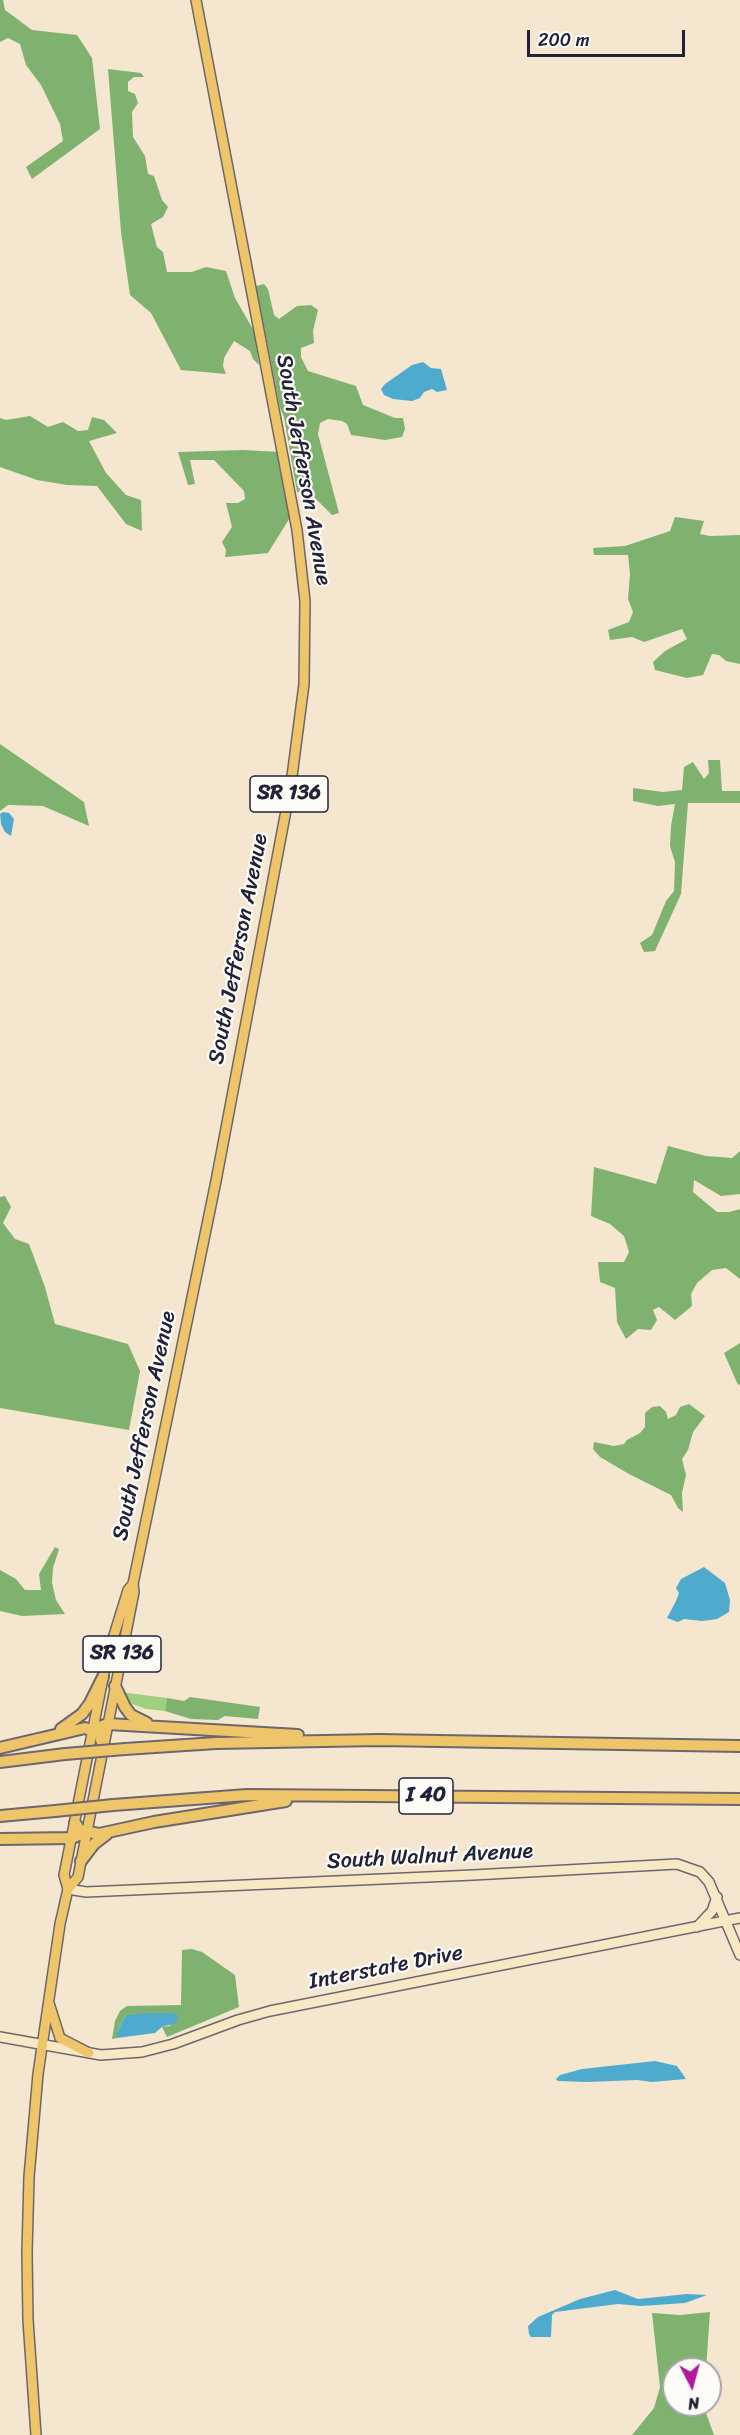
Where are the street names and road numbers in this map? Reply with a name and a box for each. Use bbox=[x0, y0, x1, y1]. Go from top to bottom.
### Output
street label: South Jefferson Avenue bbox=[270, 352, 336, 588]
road number: SR 136 bbox=[250, 776, 328, 812]
street label: South Jefferson Avenue bbox=[204, 832, 274, 1066]
street label: South Jefferson Avenue bbox=[108, 1309, 182, 1543]
road number: SR 136 bbox=[83, 1636, 161, 1672]
road number: I 40 bbox=[399, 1778, 453, 1814]
street label: South Walnut Avenue bbox=[326, 1838, 534, 1876]
street label: Interstate Drive bbox=[307, 1940, 465, 1996]

